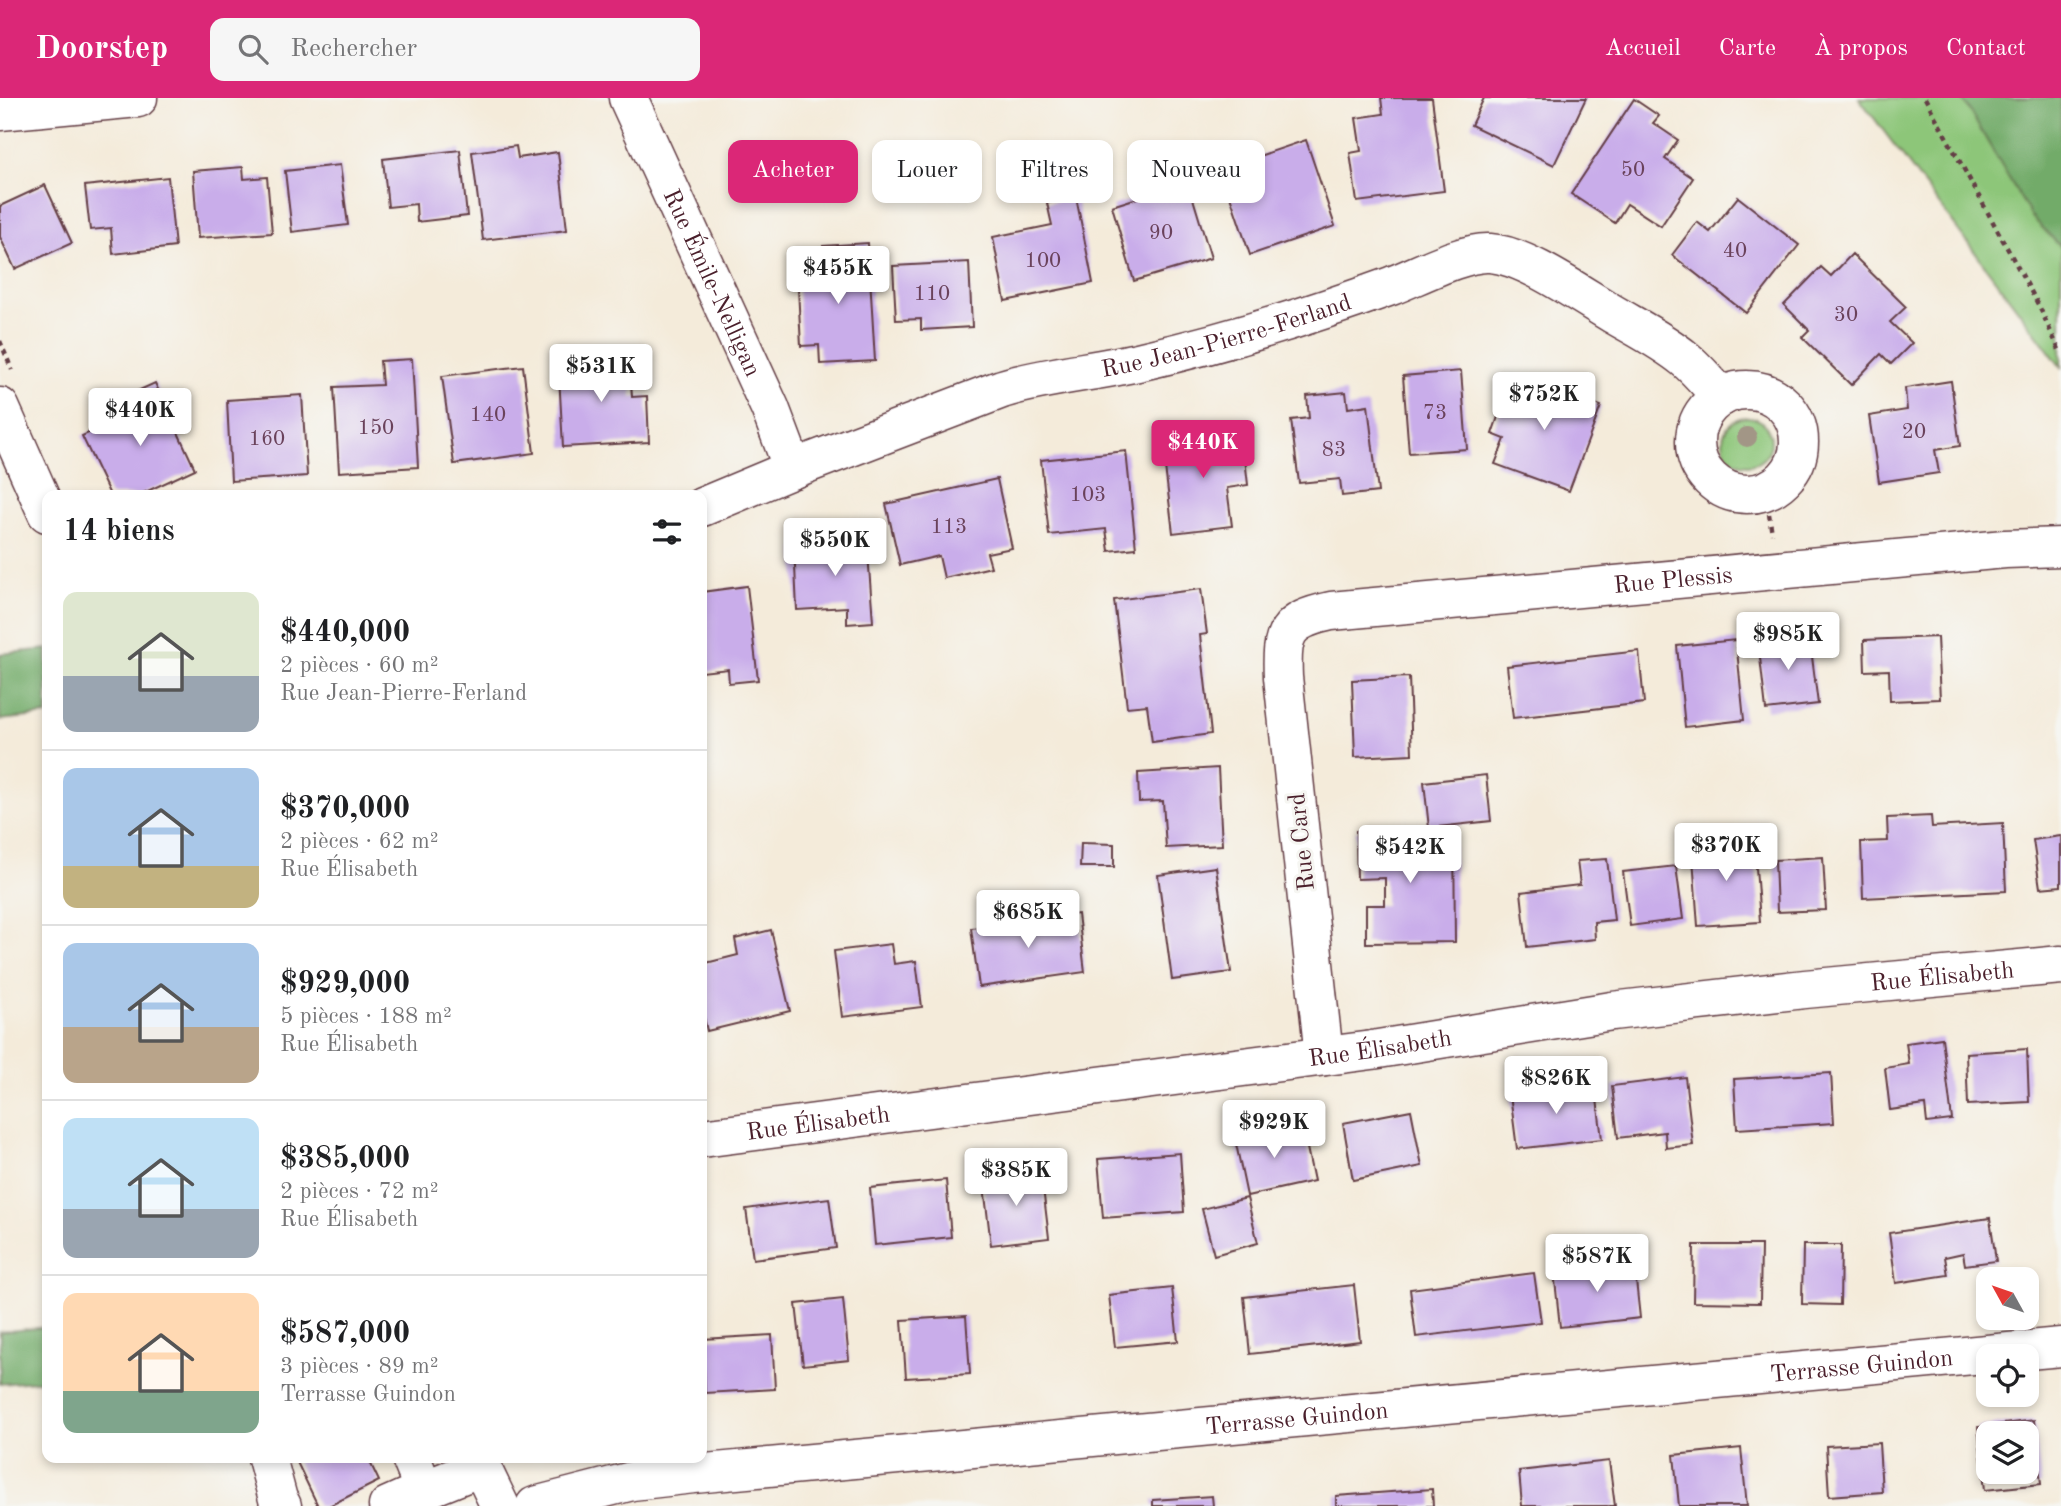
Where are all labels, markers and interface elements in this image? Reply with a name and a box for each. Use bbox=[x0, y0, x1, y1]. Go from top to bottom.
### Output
search box bbox=[210, 18, 700, 81]
icon: search bbox=[234, 30, 272, 68]
text: Doorstep bbox=[35, 33, 168, 66]
text: Rechercher bbox=[290, 36, 417, 62]
text: Accueil bbox=[1605, 37, 1681, 61]
text: Carte bbox=[1719, 37, 1776, 61]
text: À propos bbox=[1814, 37, 1908, 61]
text: Contact bbox=[1946, 37, 2026, 61]
chip: Acheter bbox=[728, 140, 858, 203]
chip: Louer bbox=[872, 140, 982, 203]
chip: Filtres bbox=[996, 140, 1113, 203]
chip: Nouveau bbox=[1127, 140, 1265, 203]
house number: 50 bbox=[1621, 160, 1645, 181]
street label: Rue Émile-Nelligan bbox=[658, 186, 764, 381]
house number: 90 bbox=[1149, 223, 1173, 244]
house number: 40 bbox=[1723, 241, 1747, 262]
pin: $455K bbox=[789, 246, 887, 306]
house number: 100 bbox=[1025, 251, 1061, 272]
text: $455K bbox=[802, 257, 874, 280]
house number: 110 bbox=[914, 284, 950, 305]
street label: Rue Jean-Pierre-Ferland bbox=[1100, 291, 1355, 383]
house number: 30 bbox=[1834, 305, 1858, 326]
pin: $531K bbox=[552, 344, 650, 404]
text: $531K bbox=[565, 355, 637, 378]
pin: $752K bbox=[1495, 372, 1593, 432]
text: $752K bbox=[1508, 383, 1580, 406]
pin: $440K bbox=[91, 388, 189, 448]
text: $440K bbox=[104, 399, 176, 422]
house number: 73 bbox=[1423, 403, 1447, 424]
house number: 140 bbox=[470, 405, 506, 426]
house number: 150 bbox=[358, 418, 394, 439]
pin: $440K bbox=[1154, 420, 1252, 480]
house number: 20 bbox=[1902, 422, 1926, 443]
house number: 160 bbox=[249, 429, 285, 450]
text: $440K bbox=[1167, 431, 1239, 454]
house number: 83 bbox=[1322, 440, 1346, 461]
house number: 103 bbox=[1070, 485, 1106, 506]
icon: filters bbox=[648, 513, 686, 551]
text: 14 biens bbox=[63, 517, 175, 547]
house number: 113 bbox=[931, 517, 967, 538]
pin: $550K bbox=[786, 518, 884, 578]
text: $550K bbox=[799, 529, 871, 552]
street label: Rue Plessis bbox=[1612, 564, 1734, 599]
pin: $985K bbox=[1739, 612, 1837, 672]
text: $440,000 bbox=[280, 618, 410, 648]
icon: home bbox=[119, 620, 203, 704]
text: $985K bbox=[1752, 623, 1824, 646]
text: 2 pièces · 60 m² bbox=[280, 654, 439, 677]
text: Rue Jean-Pierre-Ferland bbox=[280, 682, 527, 705]
street label: Rue Card bbox=[1286, 792, 1320, 892]
text: $370,000 bbox=[280, 794, 410, 824]
icon: home bbox=[119, 796, 203, 880]
pin: $370K bbox=[1677, 824, 1775, 883]
pin: $542K bbox=[1361, 826, 1459, 885]
text: 2 pièces · 62 m² bbox=[280, 830, 439, 853]
text: $370K bbox=[1690, 834, 1762, 857]
text: $542K bbox=[1374, 836, 1446, 859]
text: Rue Élisabeth bbox=[280, 858, 418, 881]
pin: $685K bbox=[979, 890, 1077, 950]
text: $685K bbox=[992, 901, 1064, 924]
street label: Rue Élisabeth bbox=[1869, 959, 2015, 997]
text: $929,000 bbox=[280, 969, 410, 999]
icon: home bbox=[119, 971, 203, 1055]
text: 5 pièces · 188 m² bbox=[280, 1005, 452, 1028]
street label: Rue Élisabeth bbox=[1307, 1027, 1454, 1072]
text: Rue Élisabeth bbox=[280, 1033, 418, 1056]
pin: $826K bbox=[1507, 1056, 1605, 1116]
text: $826K bbox=[1520, 1067, 1592, 1090]
pin: $929K bbox=[1225, 1100, 1323, 1160]
street label: Rue Élisabeth bbox=[745, 1103, 891, 1146]
text: $929K bbox=[1238, 1111, 1310, 1134]
text: $385,000 bbox=[280, 1144, 410, 1174]
icon: home bbox=[119, 1146, 203, 1230]
pin: $385K bbox=[967, 1148, 1065, 1208]
text: $385K bbox=[980, 1159, 1052, 1182]
text: 2 pièces · 72 m² bbox=[280, 1180, 439, 1203]
text: Rue Élisabeth bbox=[280, 1208, 418, 1231]
pin: $587K bbox=[1548, 1234, 1646, 1294]
text: $587K bbox=[1561, 1245, 1633, 1268]
north arrow bbox=[1976, 1267, 2039, 1330]
map controls bbox=[1976, 1267, 2039, 1484]
text: $587,000 bbox=[280, 1319, 410, 1349]
icon: home bbox=[119, 1321, 203, 1405]
button: locate bbox=[1976, 1344, 2039, 1407]
street label: Terrasse Guindon bbox=[1769, 1347, 1954, 1388]
text: 3 pièces · 89 m² bbox=[280, 1355, 439, 1378]
text: Terrasse Guindon bbox=[280, 1383, 456, 1406]
street label: Terrasse Guindon bbox=[1204, 1400, 1390, 1440]
button: layers bbox=[1976, 1421, 2039, 1484]

